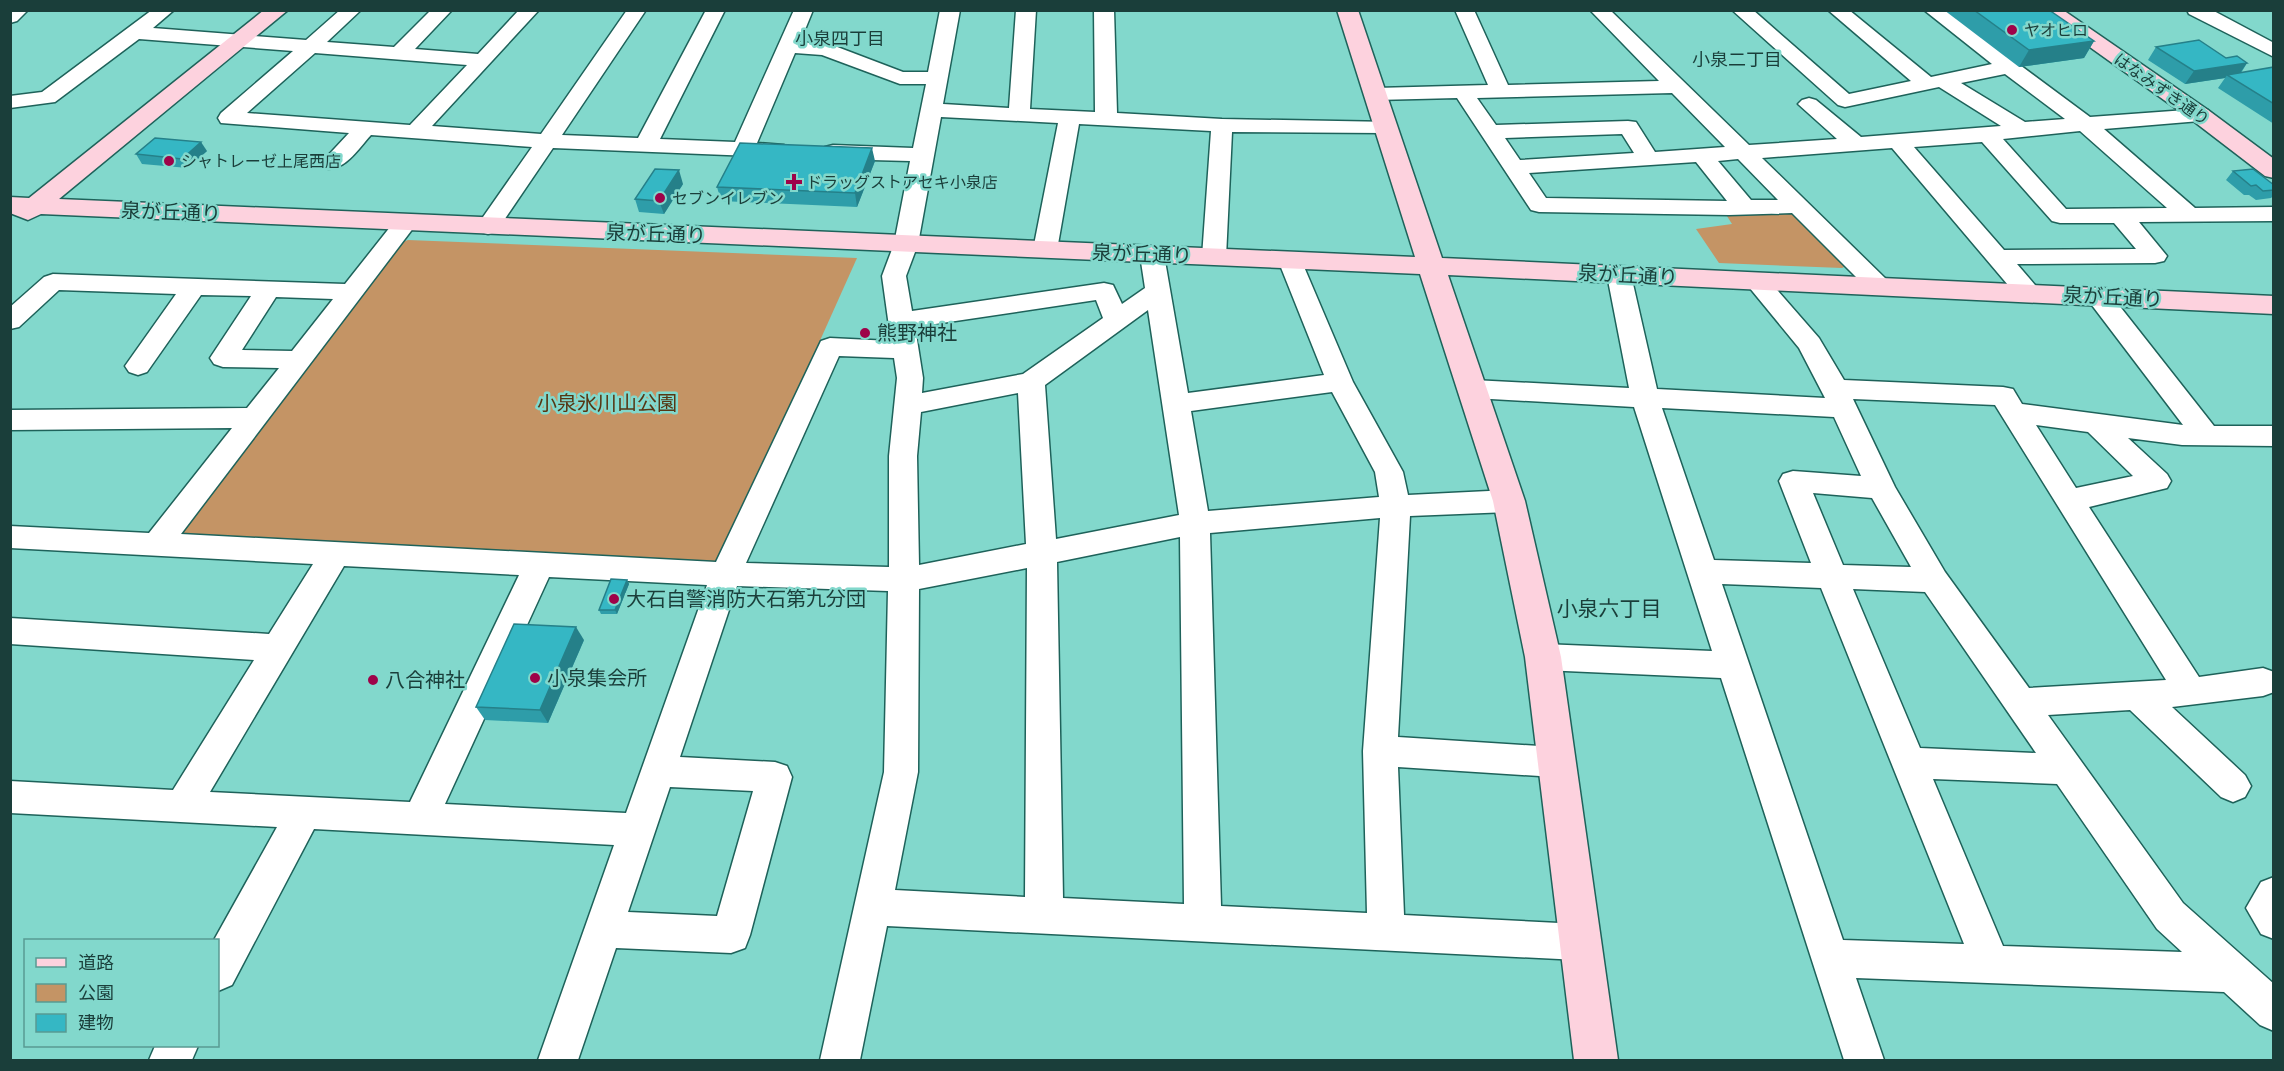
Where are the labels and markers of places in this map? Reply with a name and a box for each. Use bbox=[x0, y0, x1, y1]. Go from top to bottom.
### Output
place label: ヤオヒロ bbox=[2024, 21, 2088, 39]
marker: ヤオヒロ bbox=[2005, 23, 2019, 37]
place label: シャトレーゼ上尾西店 bbox=[181, 152, 341, 170]
marker: シャトレーゼ上尾西店 bbox=[162, 154, 176, 168]
place label: ドラッグストアセキ小泉店 bbox=[806, 173, 998, 191]
marker: ドラッグストアセキ小泉店 bbox=[787, 175, 801, 189]
place label: セブンイレブン bbox=[672, 189, 784, 207]
marker: セブンイレブン bbox=[653, 191, 667, 205]
place label: 熊野神社 bbox=[877, 321, 957, 344]
marker: 熊野神社 bbox=[858, 326, 872, 340]
place label: 大石自警消防大石第九分団 bbox=[626, 587, 866, 610]
marker: 大石自警消防大石第九分団 bbox=[607, 592, 621, 606]
place label: 小泉集会所 bbox=[547, 666, 647, 689]
place label: 八合神社 bbox=[385, 668, 465, 691]
marker: 小泉集会所 bbox=[528, 671, 542, 685]
marker: 八合神社 bbox=[366, 673, 380, 687]

